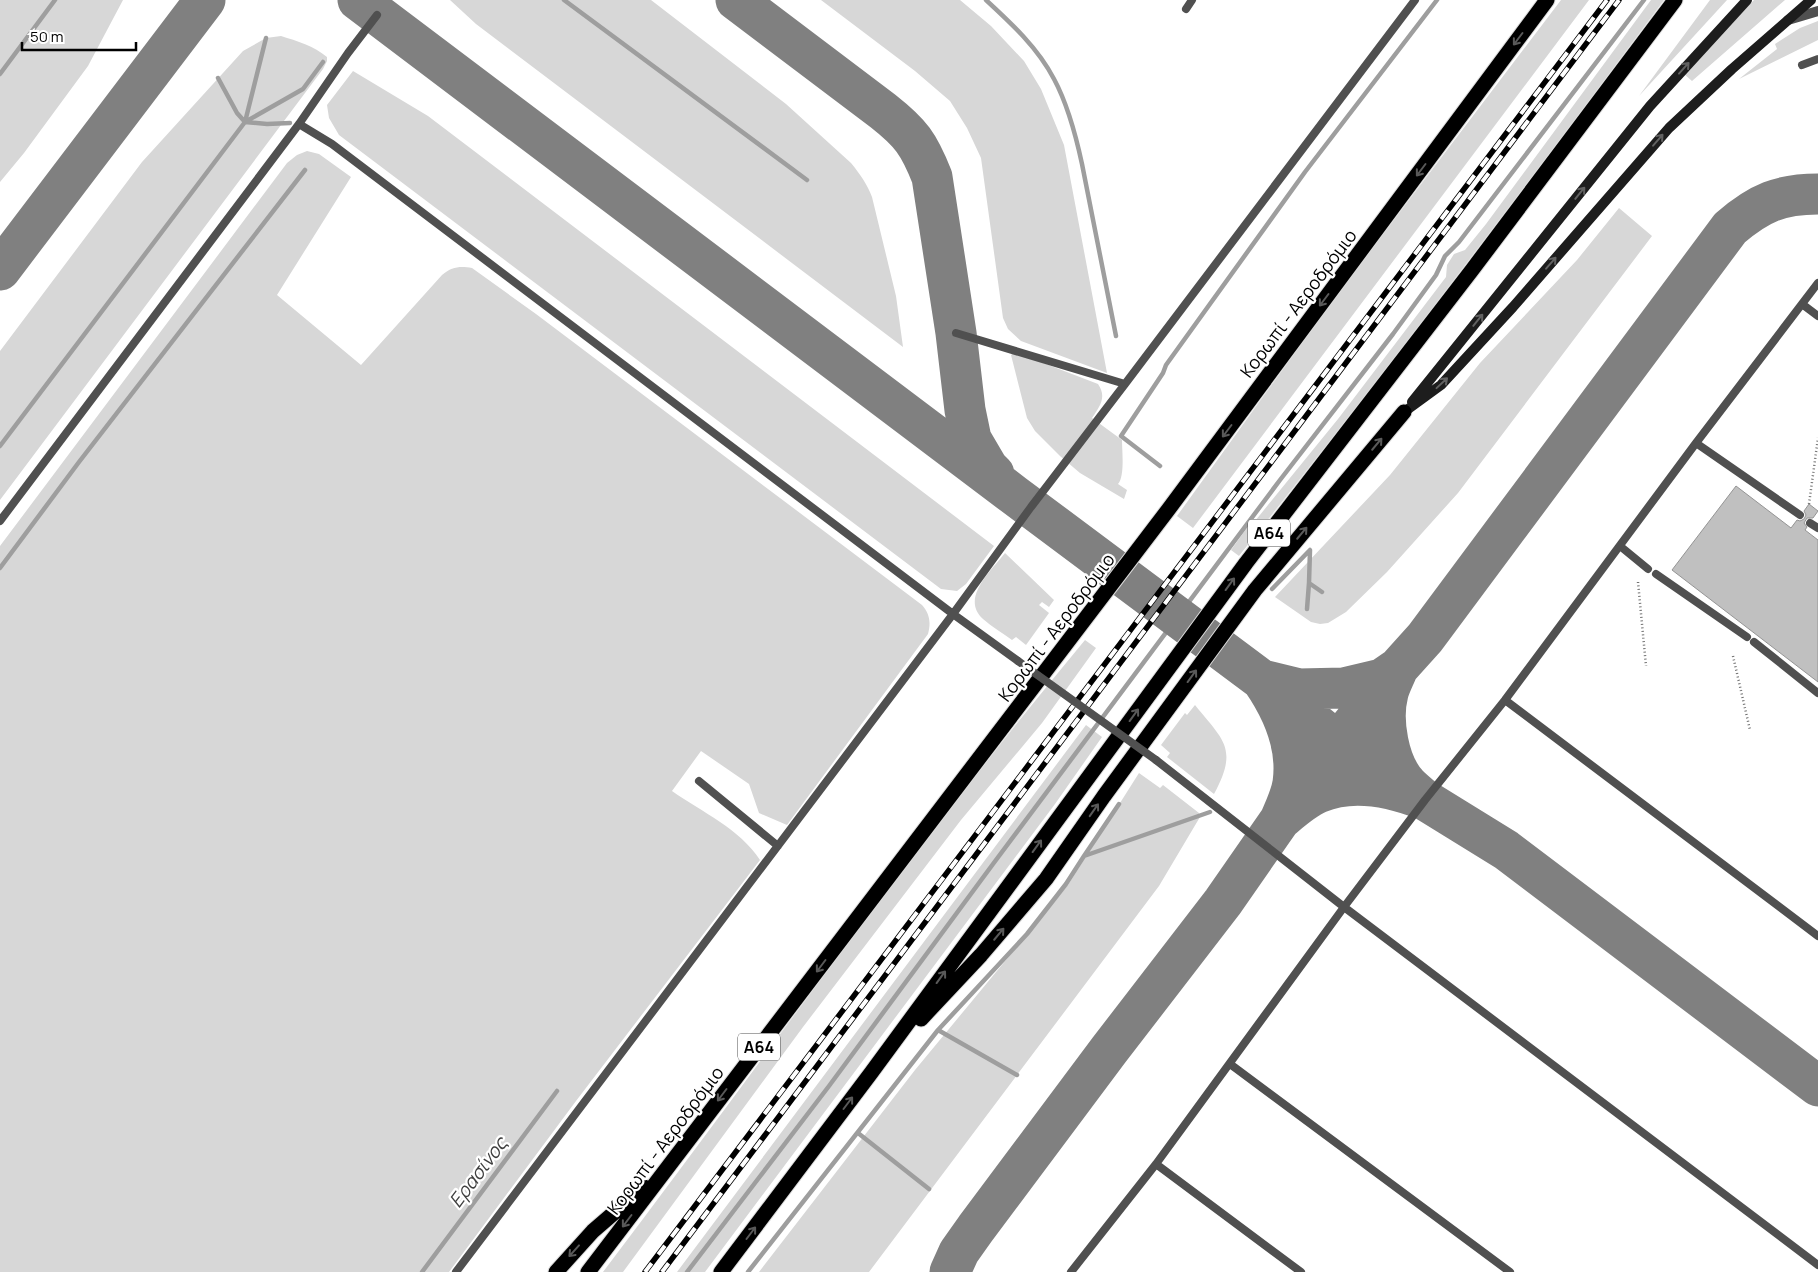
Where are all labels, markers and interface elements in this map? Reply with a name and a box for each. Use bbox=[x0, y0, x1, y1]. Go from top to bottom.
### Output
scale bar bbox=[22, 20, 136, 52]
text: 50 m bbox=[30, 26, 64, 47]
one-way arrow bbox=[1513, 32, 1523, 46]
one-way arrow bbox=[1678, 62, 1690, 75]
one-way arrow bbox=[1652, 134, 1664, 147]
one-way arrow bbox=[1416, 163, 1426, 177]
one-way arrow bbox=[1574, 187, 1585, 200]
street label: Κορωπί - Αεροδρόμιο bbox=[1234, 224, 1362, 382]
one-way arrow bbox=[1546, 256, 1557, 269]
one-way arrow bbox=[1319, 293, 1329, 307]
one-way arrow bbox=[1473, 313, 1483, 327]
one-way arrow bbox=[1436, 377, 1449, 389]
one-way arrow bbox=[1222, 424, 1232, 438]
one-way arrow bbox=[1371, 437, 1383, 450]
road number: Α64 bbox=[1248, 520, 1290, 546]
one-way arrow bbox=[1296, 527, 1307, 540]
street label: Κορωπί - Αεροδρόμιο bbox=[992, 548, 1120, 706]
one-way arrow bbox=[1225, 577, 1235, 591]
one-way arrow bbox=[1187, 669, 1197, 683]
one-way arrow bbox=[1128, 709, 1139, 722]
one-way arrow bbox=[1089, 803, 1099, 817]
one-way arrow bbox=[1032, 840, 1043, 853]
one-way arrow bbox=[993, 928, 1005, 941]
one-way arrow bbox=[816, 959, 826, 973]
one-way arrow bbox=[936, 970, 946, 984]
road number: Α64 bbox=[738, 1034, 780, 1060]
street label: Κορωπί - Αεροδρόμιο bbox=[601, 1061, 729, 1219]
one-way arrow bbox=[717, 1088, 728, 1101]
one-way arrow bbox=[843, 1096, 853, 1110]
water label: Ερασίνος bbox=[443, 1130, 514, 1213]
one-way arrow bbox=[622, 1214, 632, 1228]
one-way arrow bbox=[745, 1227, 756, 1240]
one-way arrow bbox=[568, 1245, 580, 1258]

